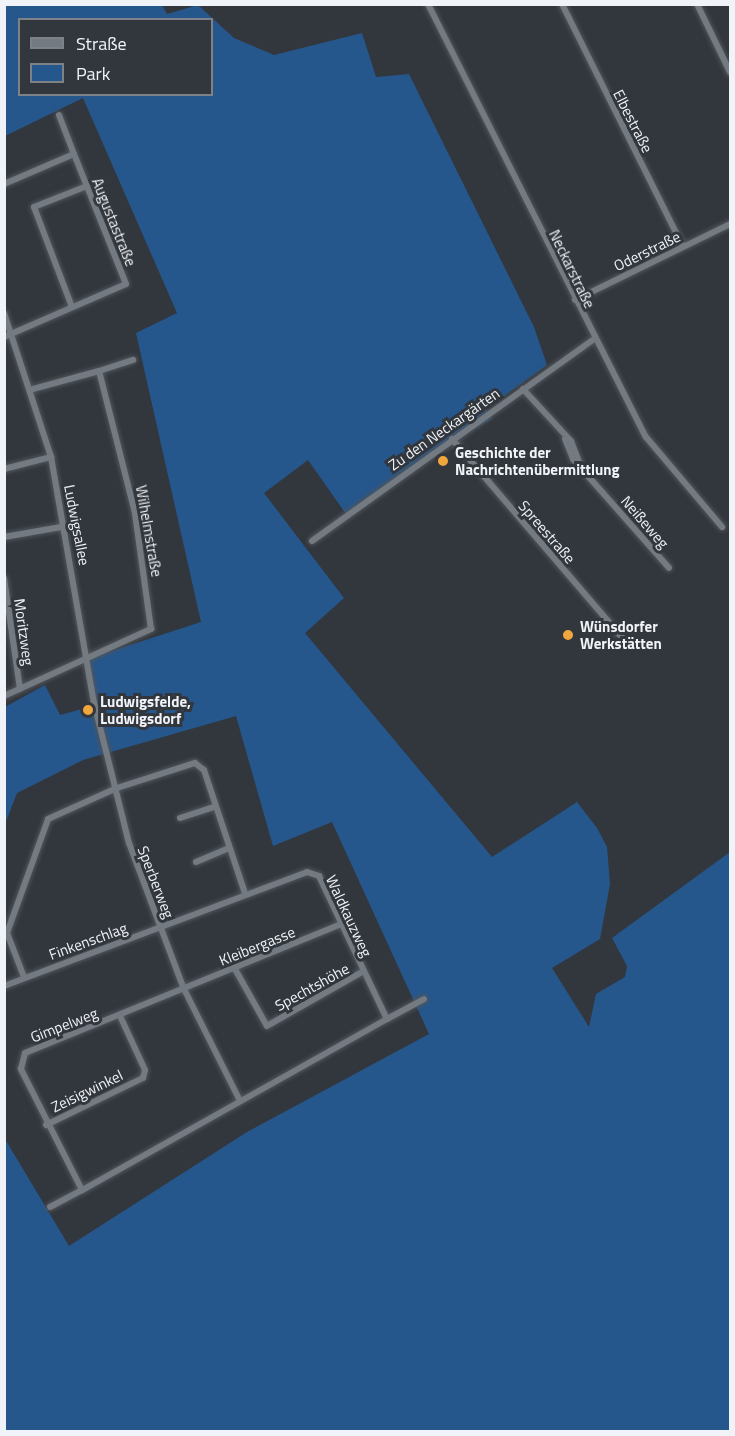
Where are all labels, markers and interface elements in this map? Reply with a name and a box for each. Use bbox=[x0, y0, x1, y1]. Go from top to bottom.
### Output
legend bbox=[18, 18, 213, 96]
text: Straße bbox=[76, 30, 127, 57]
text: Park bbox=[76, 60, 110, 87]
street label: Elbestraße bbox=[609, 86, 657, 156]
street label: Augustastraße bbox=[88, 175, 140, 269]
street label: Neckarstraße bbox=[545, 227, 599, 311]
street label: Oderstraße bbox=[611, 227, 683, 275]
street label: Zu den Neckargärten bbox=[385, 384, 503, 474]
place label: Geschichte der Nachrichtenübermittlung bbox=[455, 443, 620, 478]
marker: Geschichte der Nachrichtenübermittlung bbox=[436, 454, 450, 468]
street label: Ludwigsallee bbox=[60, 483, 94, 567]
street label: Wilhelmstraße bbox=[132, 484, 166, 578]
street label: Neißeweg bbox=[617, 492, 673, 552]
street label: Spreestraße bbox=[515, 497, 579, 567]
street label: Moritzweg bbox=[10, 597, 38, 667]
place label: Wünsdorfer Werkstätten bbox=[580, 617, 662, 652]
marker: Wünsdorfer Werkstätten bbox=[561, 628, 575, 642]
place label: Ludwigsfelde, Ludwigsdorf bbox=[100, 692, 191, 727]
marker: Ludwigsfelde, Ludwigsdorf bbox=[81, 703, 95, 717]
street label: Sperberweg bbox=[134, 843, 178, 921]
street label: Waldkauzweg bbox=[322, 872, 376, 960]
street label: Finkenschlag bbox=[46, 919, 130, 963]
street label: Kleibergasse bbox=[216, 923, 298, 969]
street label: Spechtshöhe bbox=[272, 959, 352, 1015]
street label: Gimpelweg bbox=[28, 1004, 100, 1046]
street label: Zeisigwinkel bbox=[48, 1066, 126, 1116]

